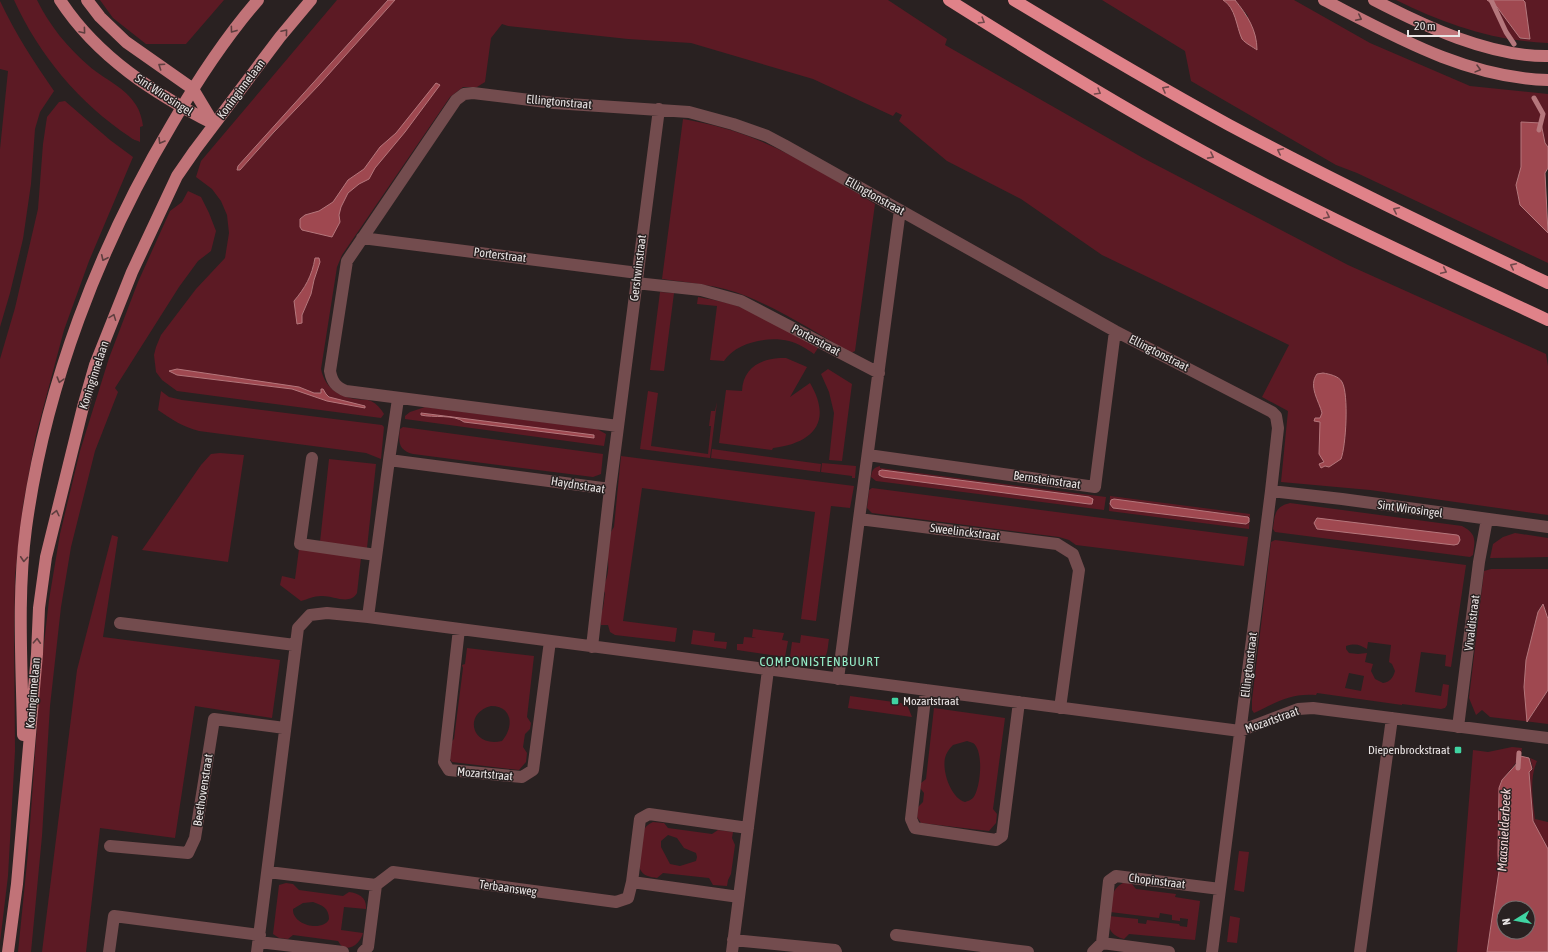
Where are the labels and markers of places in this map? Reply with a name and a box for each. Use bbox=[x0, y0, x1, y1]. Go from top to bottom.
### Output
place label: Mozartstraat bbox=[903, 694, 959, 708]
marker: Mozartstraat bbox=[890, 696, 900, 706]
place label: Diepenbrockstraat bbox=[1368, 743, 1451, 757]
marker: Diepenbrockstraat bbox=[1453, 745, 1463, 755]

